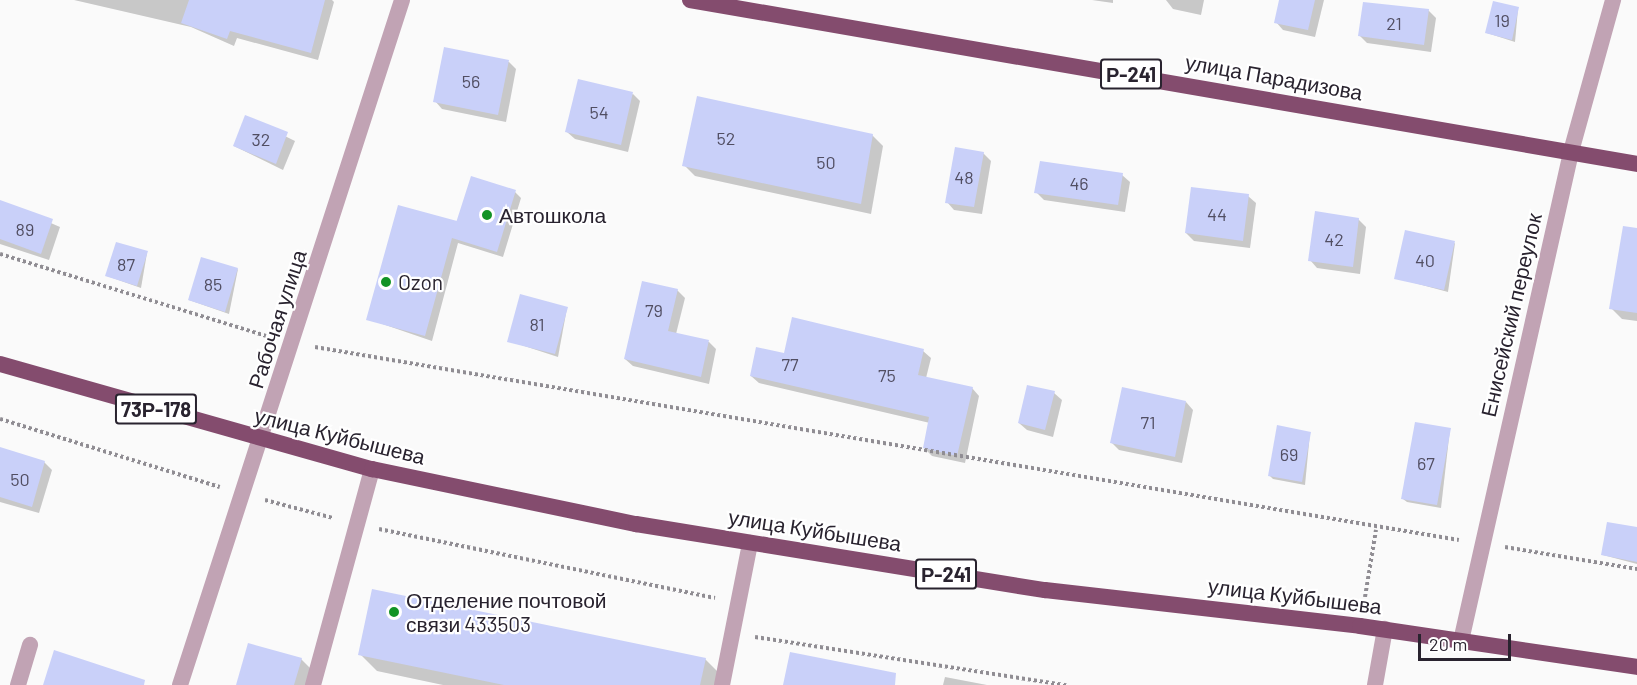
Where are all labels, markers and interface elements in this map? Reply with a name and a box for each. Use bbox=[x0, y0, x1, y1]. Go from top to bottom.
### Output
house number: 19 bbox=[1494, 9, 1510, 31]
house number: 21 bbox=[1386, 12, 1402, 34]
street label: улица Парадизова bbox=[1183, 49, 1365, 105]
road number: Р-241 bbox=[1100, 57, 1162, 91]
house number: 56 bbox=[462, 70, 480, 92]
house number: 54 bbox=[589, 101, 609, 123]
house number: 52 bbox=[717, 127, 735, 149]
house number: 32 bbox=[252, 128, 270, 150]
house number: 50 bbox=[816, 151, 836, 173]
house number: 48 bbox=[954, 166, 974, 188]
house number: 46 bbox=[1069, 172, 1089, 194]
place label: Автошкола bbox=[499, 202, 606, 228]
house number: 44 bbox=[1207, 203, 1227, 225]
marker: Автошкола bbox=[480, 208, 494, 222]
street label: Енисейский переулок bbox=[1475, 211, 1547, 419]
house number: 89 bbox=[16, 218, 34, 240]
house number: 42 bbox=[1324, 228, 1344, 250]
street label: Рабочая улица bbox=[243, 247, 311, 391]
house number: 40 bbox=[1415, 249, 1435, 271]
house number: 87 bbox=[117, 253, 135, 275]
place label: Ozon bbox=[398, 269, 443, 295]
house number: 85 bbox=[204, 273, 222, 295]
marker: Ozon bbox=[379, 275, 393, 289]
house number: 79 bbox=[645, 299, 663, 321]
house number: 81 bbox=[529, 313, 545, 335]
house number: 77 bbox=[781, 353, 799, 375]
house number: 75 bbox=[878, 364, 896, 386]
road number: 73Р-178 bbox=[114, 392, 198, 426]
street label: улица Куйбышева bbox=[252, 403, 428, 469]
house number: 71 bbox=[1141, 411, 1155, 433]
house number: 69 bbox=[1280, 443, 1298, 465]
house number: 67 bbox=[1417, 452, 1435, 474]
house number: 50 bbox=[10, 468, 30, 490]
street label: улица Куйбышева bbox=[727, 504, 903, 556]
road number: Р-241 bbox=[914, 557, 978, 591]
street label: улица Куйбышева bbox=[1207, 573, 1383, 619]
place label: Отделение почтовой связи 433503 bbox=[406, 587, 607, 637]
marker: Отделение почтовой связи 433503 bbox=[387, 605, 401, 619]
scale bar bbox=[1421, 622, 1514, 660]
text: 20 m bbox=[1429, 633, 1467, 655]

